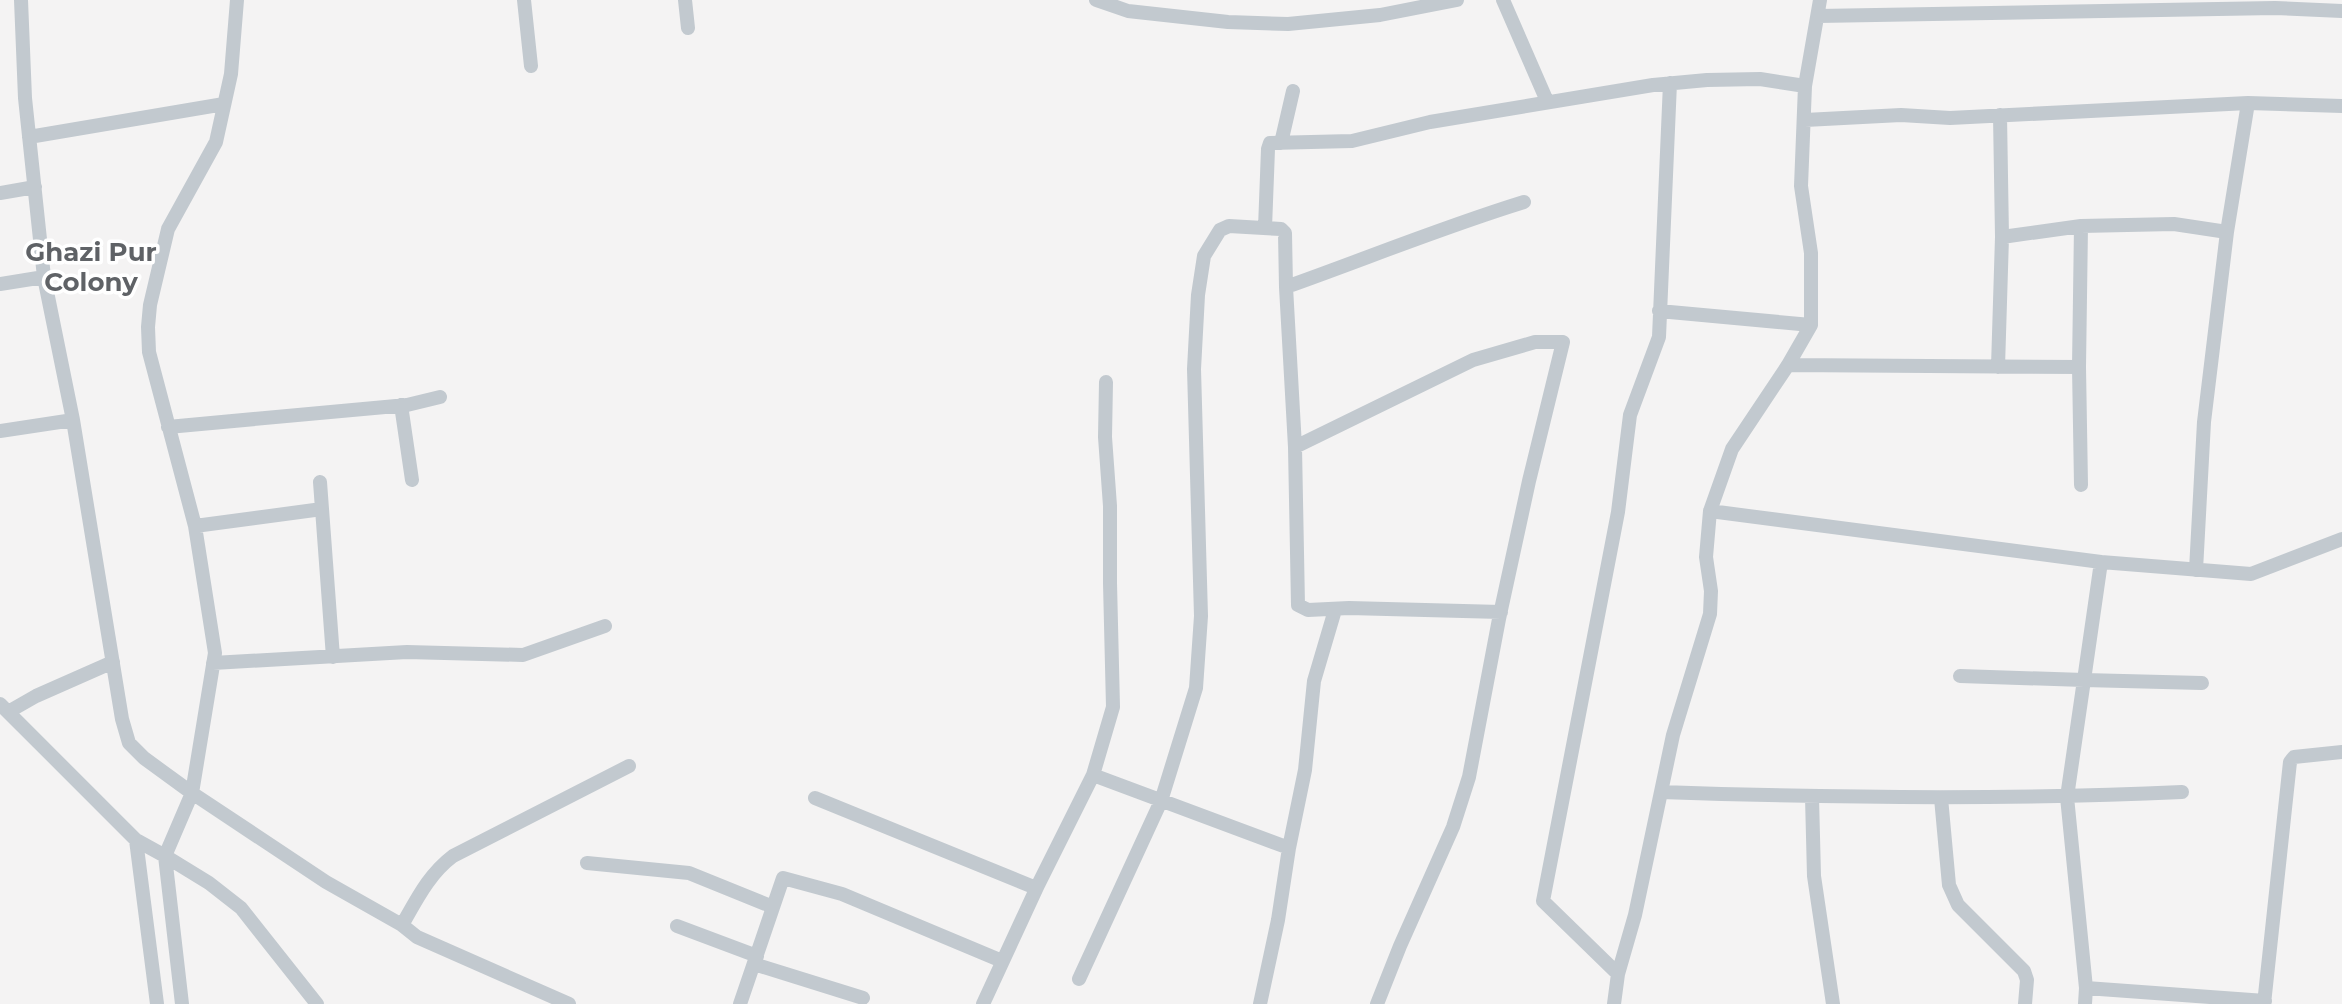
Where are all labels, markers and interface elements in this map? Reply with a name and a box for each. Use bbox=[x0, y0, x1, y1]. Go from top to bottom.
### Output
district label: Ghazi Pur Colony bbox=[25, 236, 157, 298]

